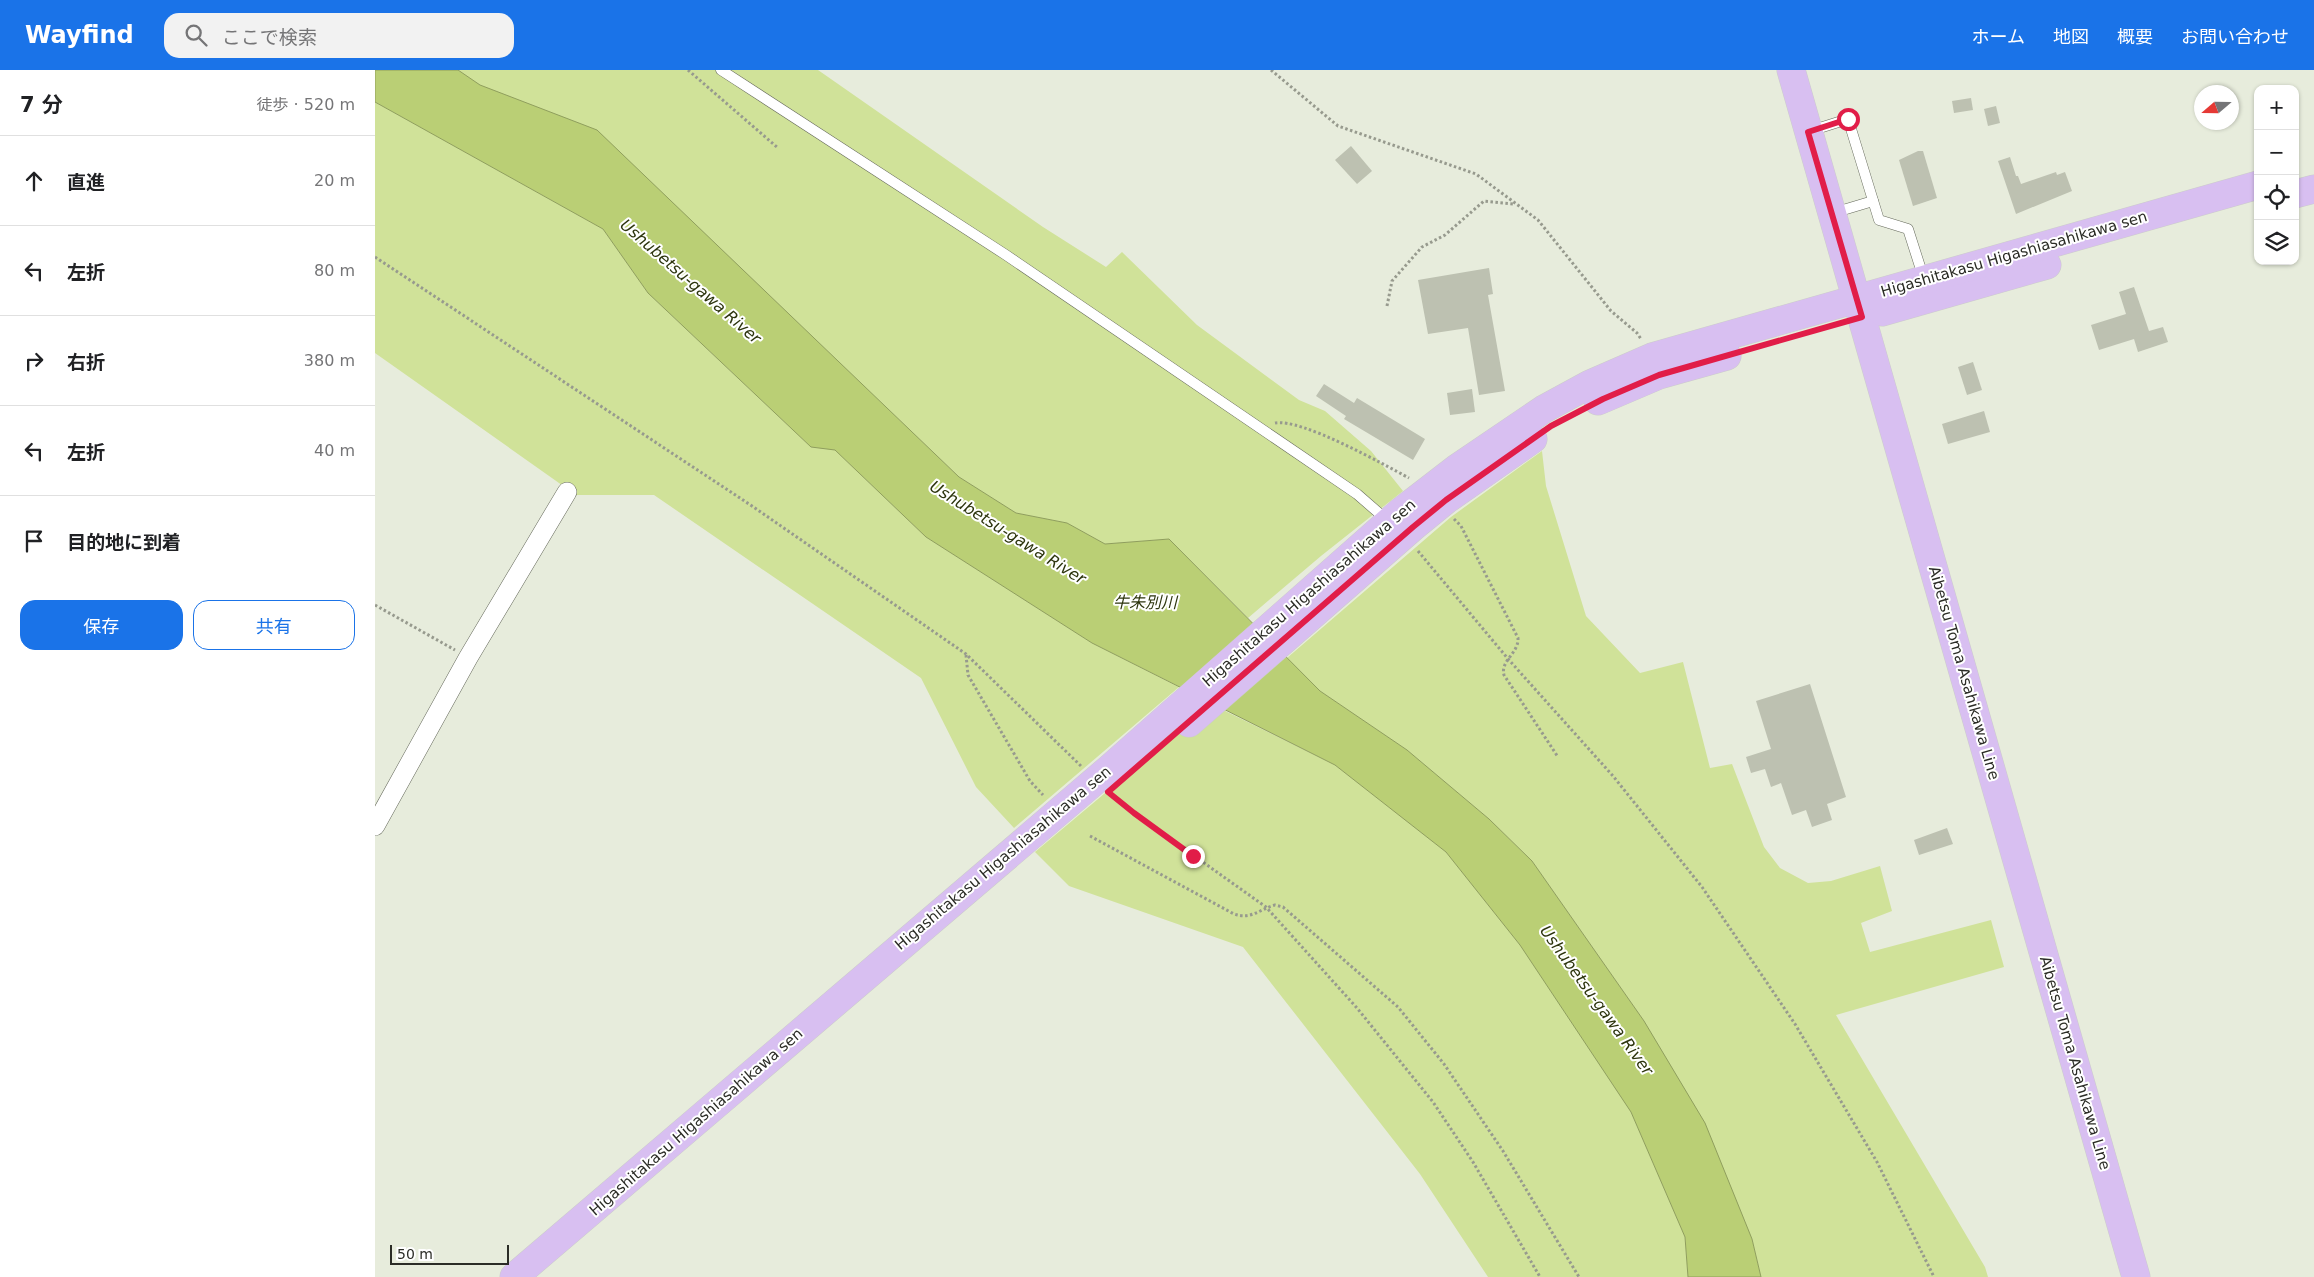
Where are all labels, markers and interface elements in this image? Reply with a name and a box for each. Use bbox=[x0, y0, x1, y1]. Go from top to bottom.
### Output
search box bbox=[164, 13, 514, 58]
text: Wayfind bbox=[25, 21, 134, 49]
icon: search bbox=[182, 21, 210, 49]
text: ここで検索 bbox=[222, 26, 317, 48]
text: ホーム bbox=[1972, 26, 2025, 47]
text: 地図 bbox=[2053, 26, 2089, 47]
text: 概要 bbox=[2117, 26, 2153, 47]
text: お問い合わせ bbox=[2181, 26, 2289, 47]
north arrow bbox=[2194, 85, 2239, 130]
map controls bbox=[2254, 85, 2299, 265]
button: + bbox=[2254, 85, 2299, 130]
text: 7 分 bbox=[20, 93, 63, 117]
text: 徒歩 · 520 m bbox=[257, 95, 355, 114]
route start bbox=[1837, 108, 1860, 131]
button: − bbox=[2254, 130, 2299, 175]
icon: ahead bbox=[20, 167, 48, 195]
text: 直進 bbox=[67, 171, 105, 193]
text: 20 m bbox=[314, 171, 355, 190]
button: locate bbox=[2254, 175, 2299, 220]
street label: Higashitakasu Higashiasahikawa sen bbox=[1879, 207, 2149, 301]
water label: Ushubetsu-gawa River bbox=[616, 215, 766, 349]
button: layers bbox=[2254, 220, 2299, 265]
icon: left bbox=[20, 257, 48, 285]
text: 左折 bbox=[67, 261, 105, 283]
text: 80 m bbox=[314, 261, 355, 280]
icon: right bbox=[20, 347, 48, 375]
text: 右折 bbox=[67, 351, 105, 373]
text: 380 m bbox=[304, 351, 355, 370]
icon: left bbox=[20, 437, 48, 465]
text: 左折 bbox=[67, 441, 105, 463]
text: 40 m bbox=[314, 441, 355, 460]
water label: Ushubetsu-gawa River bbox=[926, 477, 1090, 589]
street label: Higashitakasu Higashiasahikawa sen bbox=[1199, 496, 1419, 690]
icon: arrive bbox=[20, 527, 48, 555]
text: 目的地に到着 bbox=[67, 531, 181, 553]
street label: Aibetsu Toma Asahikawa Line bbox=[1925, 564, 2003, 782]
water label: 牛朱別川 bbox=[1113, 593, 1179, 612]
button: 保存 bbox=[20, 600, 183, 650]
button: 共有 bbox=[193, 600, 355, 650]
street label: Higashitakasu Higashiasahikawa sen bbox=[891, 762, 1115, 954]
route end bbox=[1182, 845, 1205, 868]
water label: Ushubetsu-gawa River bbox=[1536, 922, 1658, 1080]
street label: Aibetsu Toma Asahikawa Line bbox=[2036, 954, 2114, 1172]
street label: Higashitakasu Higashiasahikawa sen bbox=[586, 1025, 806, 1219]
scale bar bbox=[390, 1242, 509, 1265]
text: 50 m bbox=[397, 1246, 433, 1262]

